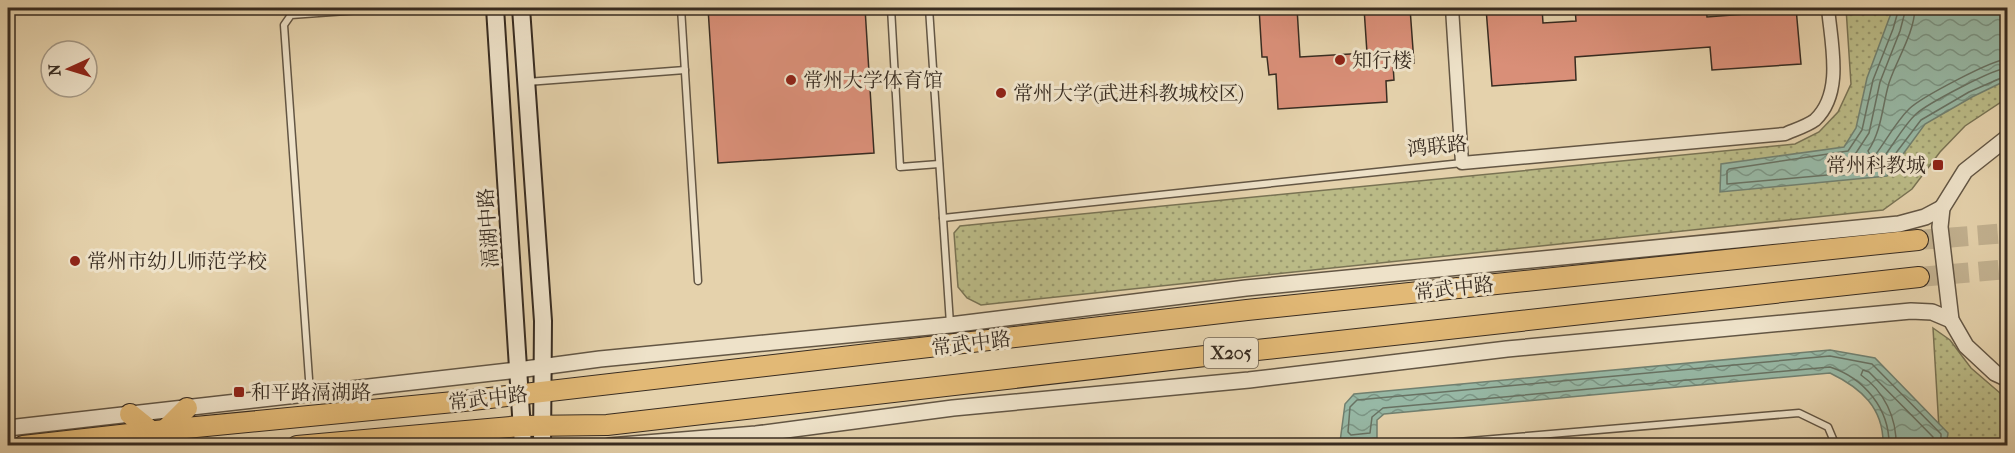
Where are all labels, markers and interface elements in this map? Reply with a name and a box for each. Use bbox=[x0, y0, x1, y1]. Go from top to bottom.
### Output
north arrow bbox=[39, 39, 99, 99]
place label: 知行楼 bbox=[1352, 49, 1412, 72]
marker: 知行楼 bbox=[1333, 53, 1347, 67]
text: N bbox=[45, 62, 64, 77]
place label: 常州大学体育馆 bbox=[803, 69, 943, 92]
marker: 常州大学体育馆 bbox=[784, 73, 798, 87]
place label: 常州大学(武进科教城校区) bbox=[1013, 82, 1244, 105]
marker: 常州大学(武进科教城校区) bbox=[994, 86, 1008, 100]
street label: 鸿联路 bbox=[1406, 132, 1468, 161]
place label: 常州科教城 bbox=[1826, 154, 1926, 177]
marker: 常州科教城 bbox=[1931, 158, 1945, 172]
street label: 滆湖中路 bbox=[474, 187, 503, 269]
place label: 常州市幼儿师范学校 bbox=[87, 250, 267, 273]
marker: 常州市幼儿师范学校 bbox=[68, 254, 82, 268]
street label: 常武中路 bbox=[1413, 273, 1495, 304]
street label: 常武中路 bbox=[930, 327, 1012, 360]
road number: X205 bbox=[1204, 338, 1258, 368]
place label: 和平路滆湖路 bbox=[251, 381, 371, 404]
street label: 常武中路 bbox=[447, 383, 529, 414]
marker: 和平路滆湖路 bbox=[232, 385, 246, 399]

